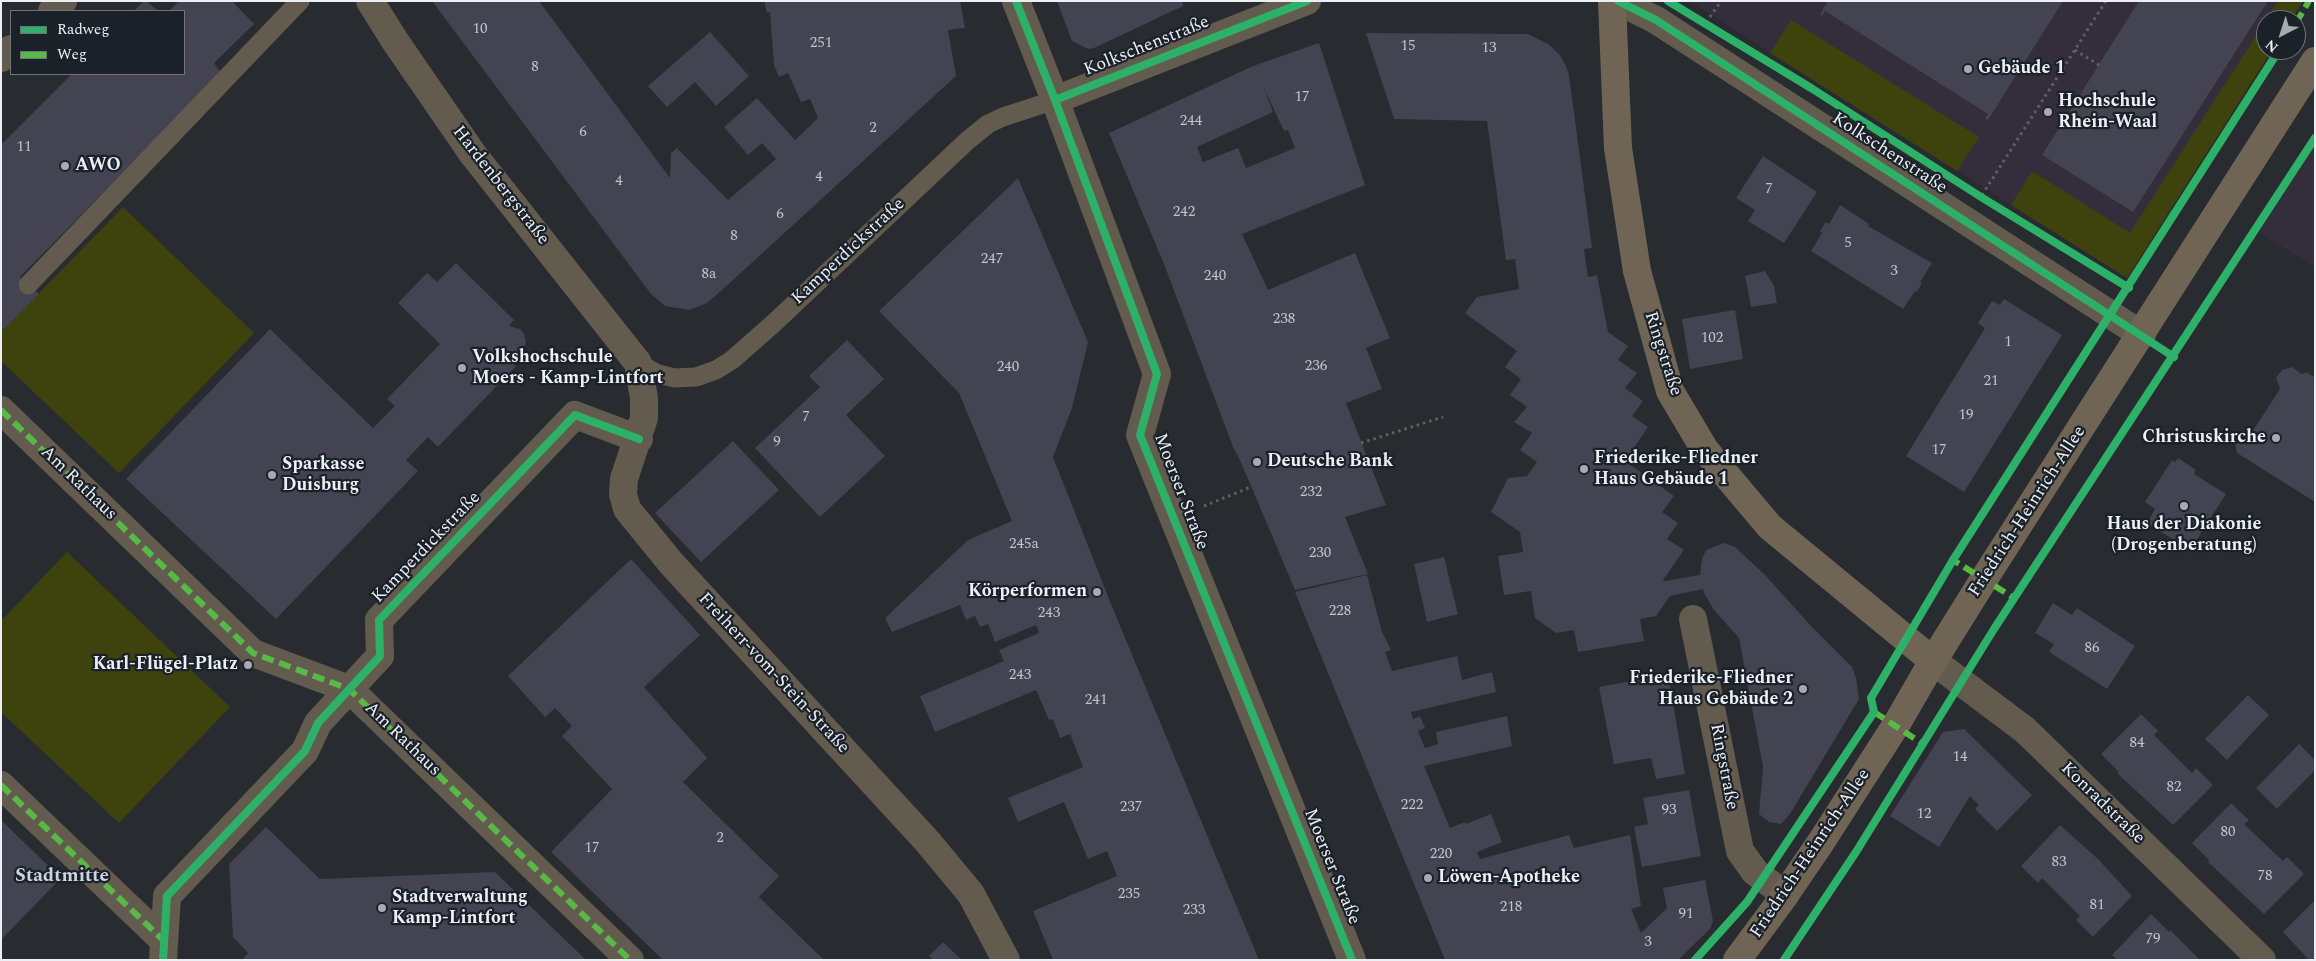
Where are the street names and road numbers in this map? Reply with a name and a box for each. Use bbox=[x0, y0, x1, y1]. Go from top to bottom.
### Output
street label: Kolkschenstraße bbox=[1081, 12, 1213, 82]
street label: Kolkschenstraße bbox=[1827, 109, 1951, 199]
street label: Hardenbergstraße bbox=[447, 122, 553, 250]
street label: Kamperdickstraße bbox=[788, 194, 910, 310]
street label: Ringstraße bbox=[1638, 309, 1686, 399]
street label: Friedrich-Heinrich-Allee bbox=[1965, 422, 2091, 602]
street label: Moerser Straße bbox=[1148, 431, 1212, 553]
street label: Am Rathaus bbox=[35, 442, 121, 526]
street label: Kamperdickstraße bbox=[368, 488, 486, 608]
street label: Freiherr-vom-Stein-Straße bbox=[693, 589, 853, 759]
street label: Am Rathaus bbox=[359, 698, 445, 782]
street label: Ringstraße bbox=[1704, 722, 1742, 812]
street label: Konradstraße bbox=[2055, 758, 2149, 850]
street label: Friedrich-Heinrich-Allee bbox=[1746, 765, 1876, 943]
street label: Moerser Straße bbox=[1298, 806, 1364, 928]

